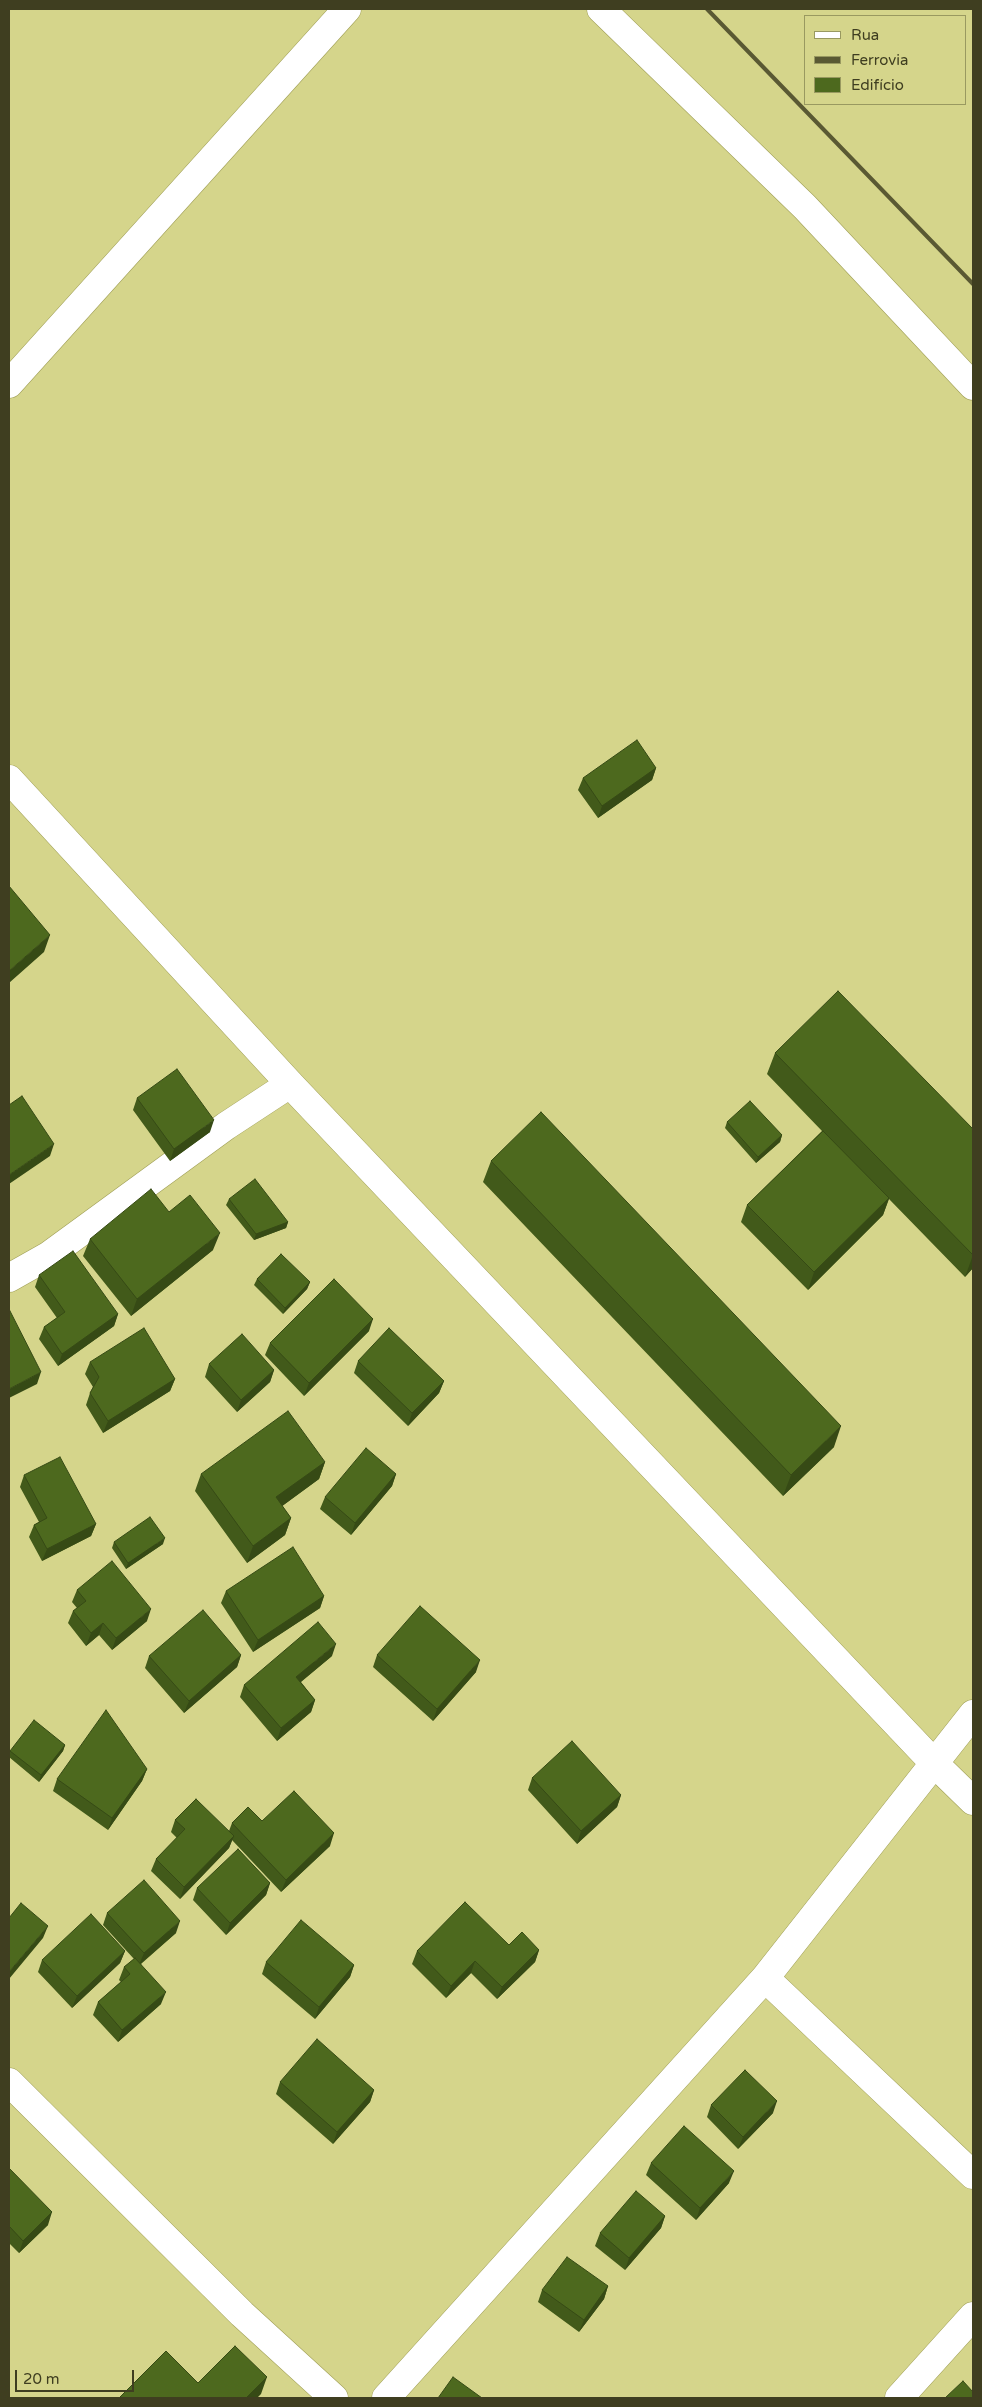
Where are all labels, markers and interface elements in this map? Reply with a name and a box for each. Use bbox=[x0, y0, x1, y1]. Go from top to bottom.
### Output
legend bbox=[804, 15, 967, 105]
text: Rua bbox=[851, 26, 879, 44]
text: Ferrovia bbox=[851, 51, 908, 69]
text: Edifício bbox=[851, 76, 904, 94]
scale bar bbox=[18, 2360, 136, 2392]
text: 20 m bbox=[23, 2370, 60, 2388]

